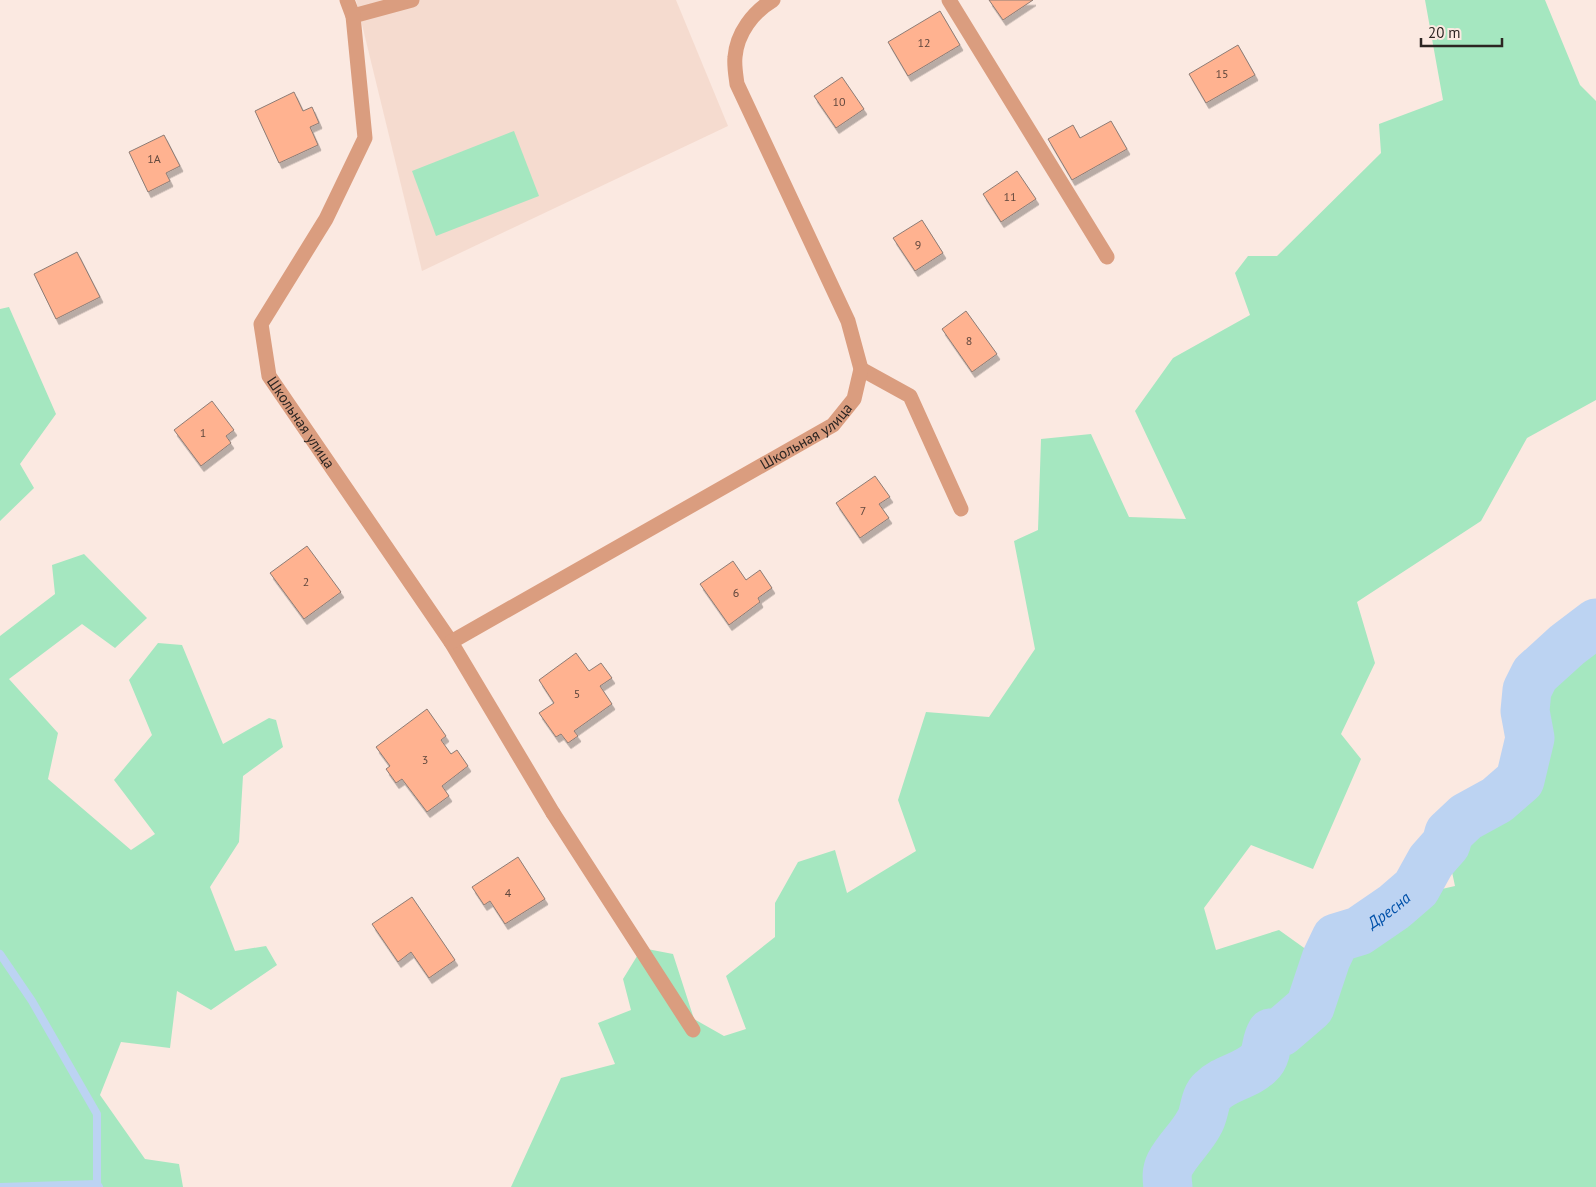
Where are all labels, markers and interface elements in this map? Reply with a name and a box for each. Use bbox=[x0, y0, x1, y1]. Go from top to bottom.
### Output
scale bar bbox=[1421, 15, 1502, 47]
text: 20 m bbox=[1428, 23, 1461, 42]
house number: 12 bbox=[917, 35, 931, 50]
house number: 15 bbox=[1215, 66, 1229, 81]
house number: 10 bbox=[832, 94, 846, 109]
house number: 1А bbox=[147, 151, 161, 166]
house number: 11 bbox=[1003, 189, 1017, 204]
house number: 9 bbox=[915, 237, 921, 252]
house number: 8 bbox=[966, 333, 972, 348]
street label: Школьная улица bbox=[263, 372, 339, 472]
street label: Школьная улица bbox=[757, 399, 856, 473]
house number: 1 bbox=[200, 425, 206, 440]
house number: 7 bbox=[860, 503, 866, 518]
house number: 2 bbox=[303, 574, 309, 589]
house number: 6 bbox=[733, 585, 739, 600]
house number: 5 bbox=[574, 686, 580, 701]
house number: 3 bbox=[422, 752, 428, 767]
house number: 4 bbox=[505, 885, 512, 900]
water label: Дресна bbox=[1362, 887, 1414, 934]

